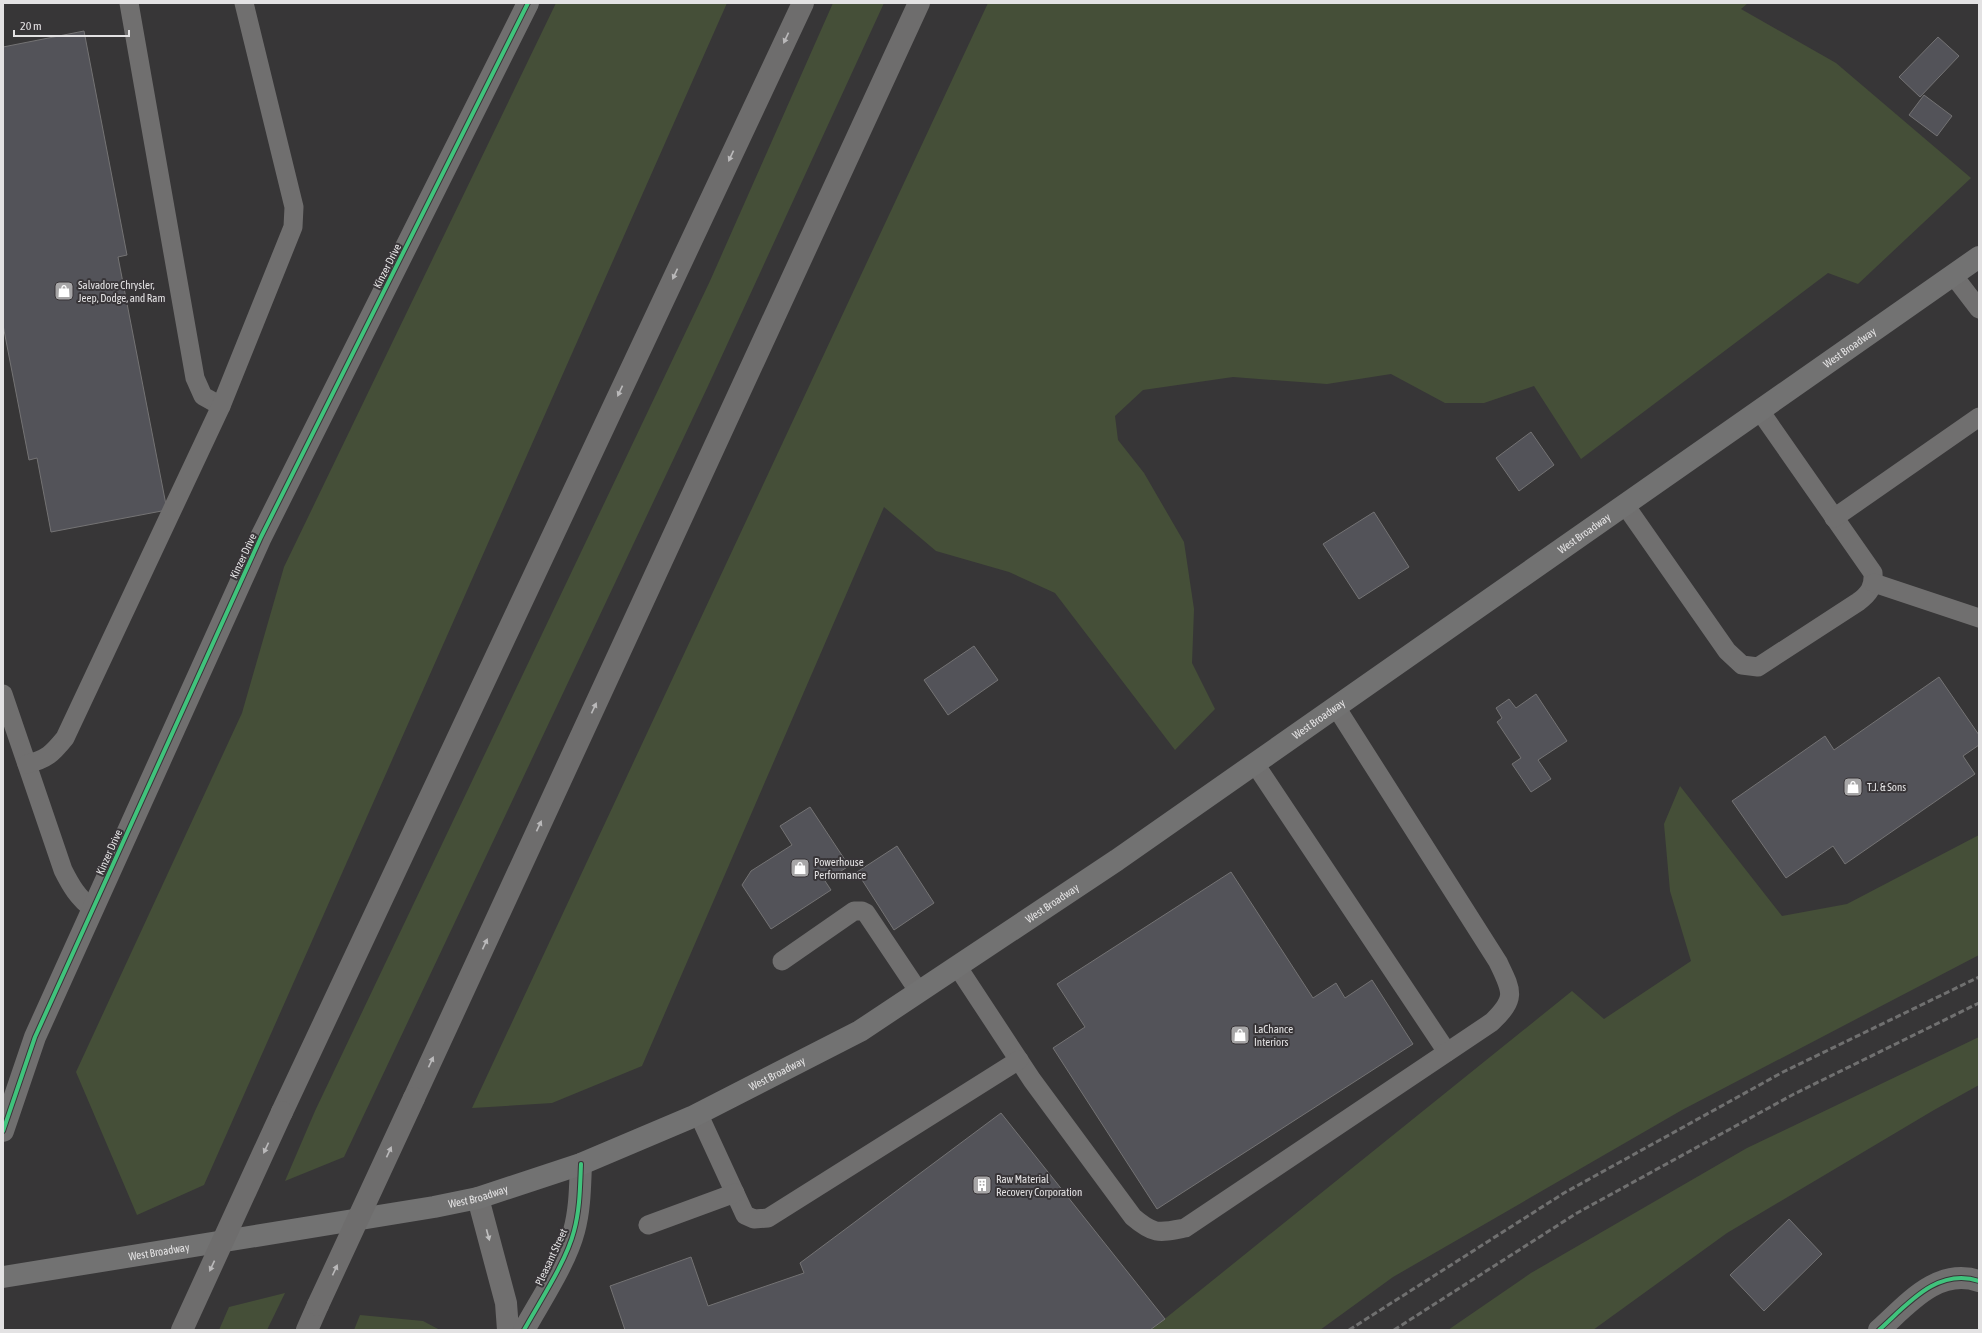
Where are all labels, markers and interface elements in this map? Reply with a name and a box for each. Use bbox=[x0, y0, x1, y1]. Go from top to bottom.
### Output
scale bar bbox=[14, 12, 129, 38]
text: 20 m bbox=[20, 19, 42, 33]
one-way arrow bbox=[783, 33, 789, 44]
one-way arrow bbox=[728, 150, 734, 162]
street label: Kinzer Drive bbox=[371, 242, 403, 290]
one-way arrow bbox=[672, 268, 678, 279]
place label: Salvadore Chrysler, Jeep, Dodge, and Ram bbox=[78, 279, 165, 304]
shop icon: Salvadore Chrysler, Jeep, Dodge, and Ram bbox=[53, 280, 75, 302]
street label: West Broadway bbox=[1821, 325, 1879, 370]
one-way arrow bbox=[617, 385, 623, 397]
street label: West Broadway bbox=[1555, 511, 1613, 556]
street label: Kinzer Drive bbox=[227, 532, 259, 580]
street label: West Broadway bbox=[1290, 696, 1348, 741]
one-way arrow bbox=[591, 703, 597, 714]
shop icon: T.J. & Sons bbox=[1842, 776, 1864, 798]
place label: T.J. & Sons bbox=[1867, 781, 1906, 793]
one-way arrow bbox=[536, 821, 542, 832]
street label: Kinzer Drive bbox=[94, 828, 124, 876]
place label: Powerhouse Performance bbox=[814, 856, 866, 881]
shop icon: Powerhouse Performance bbox=[789, 857, 811, 879]
street label: West Broadway bbox=[1023, 881, 1081, 925]
one-way arrow bbox=[482, 939, 488, 950]
place label: LaChance Interiors bbox=[1254, 1023, 1293, 1048]
shop icon: LaChance Interiors bbox=[1229, 1024, 1251, 1046]
street label: West Broadway bbox=[747, 1054, 807, 1093]
one-way arrow bbox=[428, 1056, 434, 1068]
one-way arrow bbox=[263, 1142, 269, 1153]
one-way arrow bbox=[386, 1146, 392, 1158]
place label: Raw Material Recovery Corporation bbox=[996, 1173, 1082, 1198]
building icon: Raw Material Recovery Corporation bbox=[971, 1174, 993, 1196]
street label: West Broadway bbox=[447, 1182, 510, 1210]
street label: Pleasant Street bbox=[533, 1227, 569, 1287]
one-way arrow bbox=[485, 1229, 491, 1241]
street label: West Broadway bbox=[128, 1241, 191, 1263]
one-way arrow bbox=[209, 1260, 215, 1271]
one-way arrow bbox=[332, 1264, 338, 1276]

